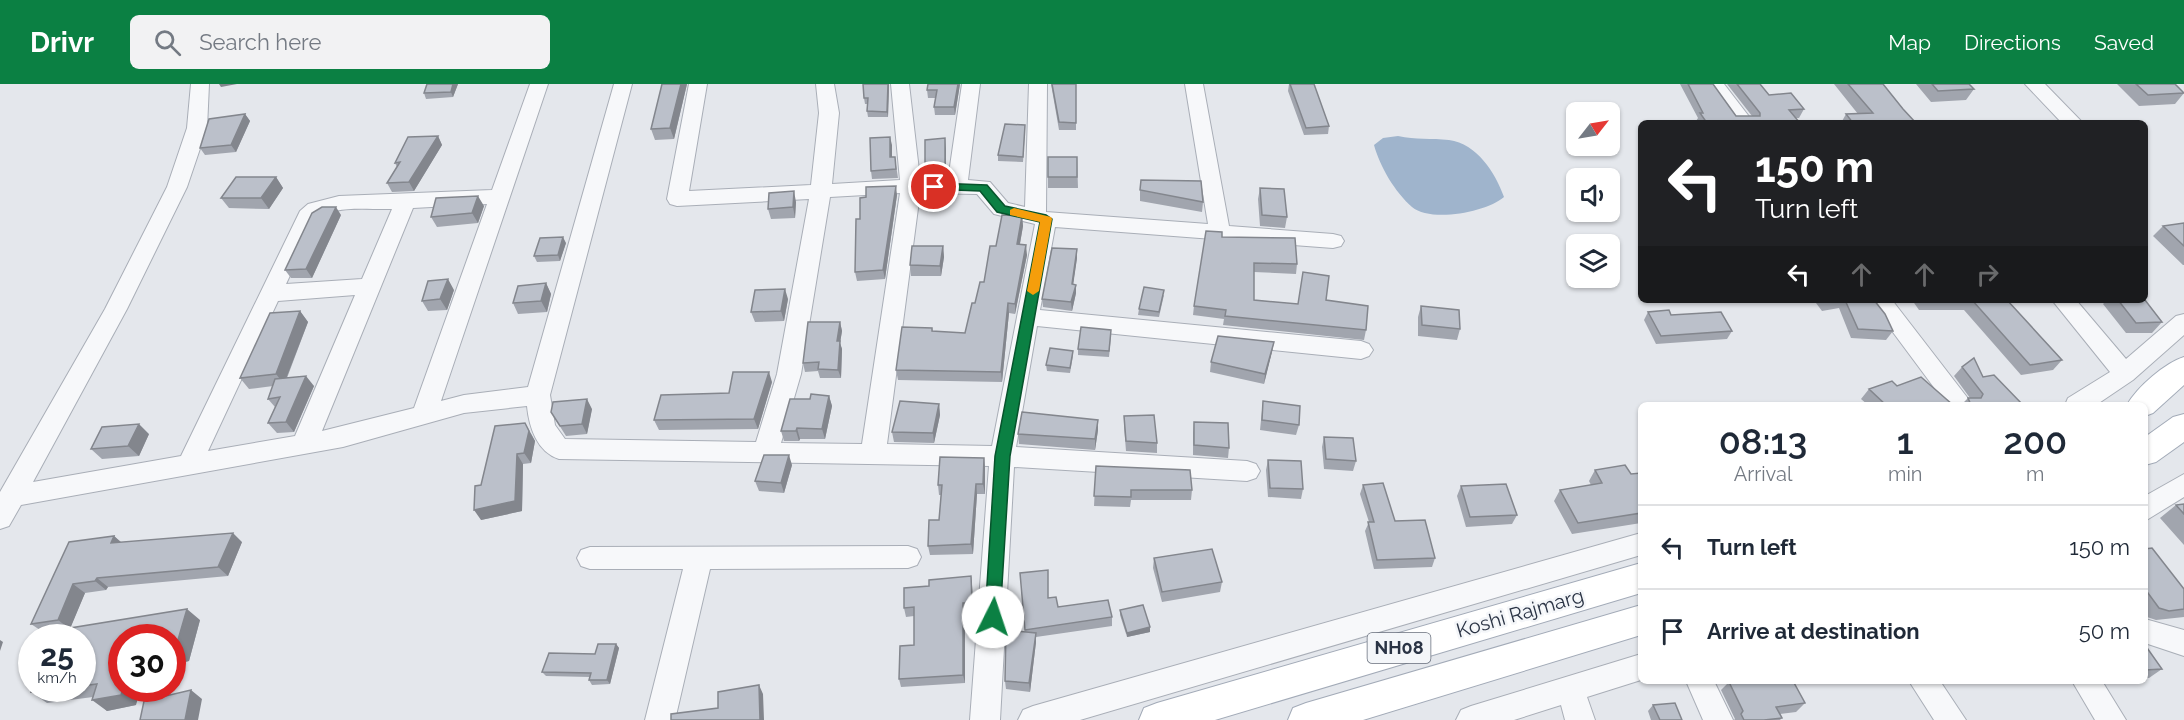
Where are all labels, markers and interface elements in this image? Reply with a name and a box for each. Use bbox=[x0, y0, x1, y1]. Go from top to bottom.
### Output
search box bbox=[130, 15, 550, 69]
text: Drivr bbox=[30, 26, 94, 59]
icon: search bbox=[151, 26, 184, 59]
text: Search here bbox=[199, 29, 321, 55]
text: Map bbox=[1888, 30, 1931, 55]
text: Directions bbox=[1964, 30, 2061, 55]
text: Saved bbox=[2094, 30, 2154, 55]
north arrow bbox=[1566, 102, 1620, 156]
map controls bbox=[1566, 102, 1620, 288]
text: 150 m bbox=[1755, 143, 1874, 192]
icon: left bbox=[1656, 144, 1734, 222]
pin bbox=[908, 161, 959, 212]
button: sound bbox=[1566, 168, 1620, 222]
icon: arrive bbox=[917, 170, 950, 203]
text: Turn left bbox=[1755, 193, 1858, 224]
button: layers bbox=[1566, 234, 1620, 288]
icon: left bbox=[1782, 258, 1815, 291]
icon: ahead bbox=[1845, 258, 1878, 291]
icon: ahead bbox=[1908, 258, 1941, 291]
icon: right bbox=[1971, 258, 2004, 291]
text: 08:13 bbox=[1719, 420, 1807, 462]
text: 1 bbox=[1897, 420, 1914, 462]
text: 200 bbox=[2003, 420, 2067, 462]
text: Arrival bbox=[1734, 462, 1792, 486]
text: min bbox=[1888, 462, 1922, 486]
text: m bbox=[2026, 462, 2044, 486]
icon: left bbox=[1656, 531, 1689, 564]
text: Turn left bbox=[1707, 534, 1797, 560]
text: 150 m bbox=[2069, 534, 2130, 560]
street label: Koshi Rajmarg bbox=[1453, 583, 1587, 643]
position arrow bbox=[961, 585, 1025, 649]
icon: arrive bbox=[1656, 615, 1689, 648]
text: Arrive at destination bbox=[1707, 618, 1920, 644]
text: 50 m bbox=[2079, 618, 2130, 644]
speed limit sign: 30 bbox=[108, 624, 186, 702]
road number: NH08 bbox=[1368, 633, 1430, 663]
text: 25 bbox=[40, 638, 74, 673]
text: km/h bbox=[37, 669, 77, 687]

